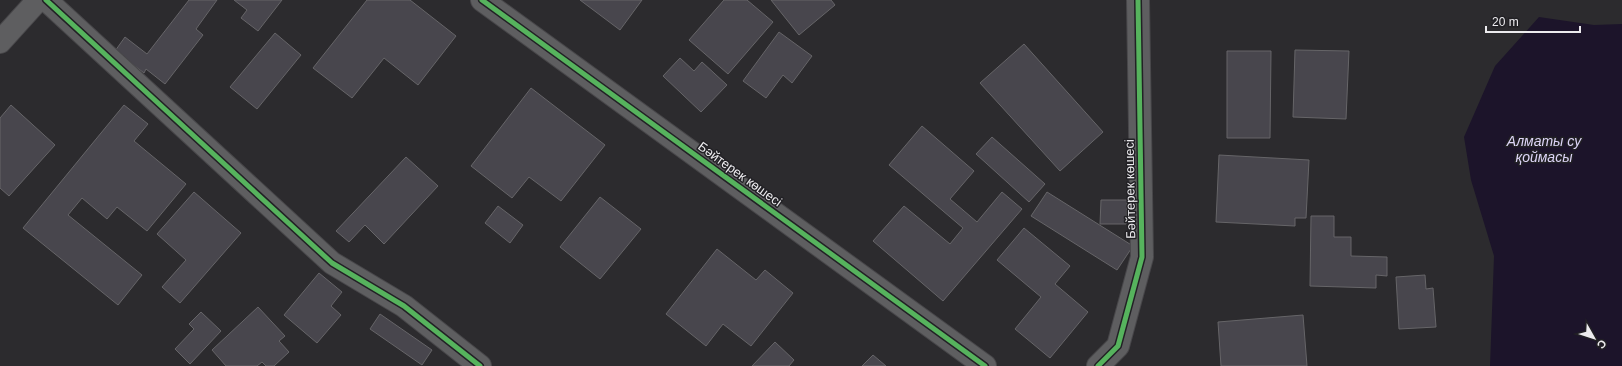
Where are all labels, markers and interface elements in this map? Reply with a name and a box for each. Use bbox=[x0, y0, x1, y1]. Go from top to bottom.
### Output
scale bar bbox=[1486, 8, 1580, 34]
text: 20 m bbox=[1492, 15, 1519, 29]
water label: Алматы су қоймасы bbox=[1506, 133, 1582, 165]
street label: Бәйтерек көшесі bbox=[695, 139, 785, 209]
street label: Бәйтерек көшесі bbox=[1122, 139, 1138, 239]
north arrow bbox=[1574, 318, 1614, 358]
text: С bbox=[1595, 337, 1609, 351]

